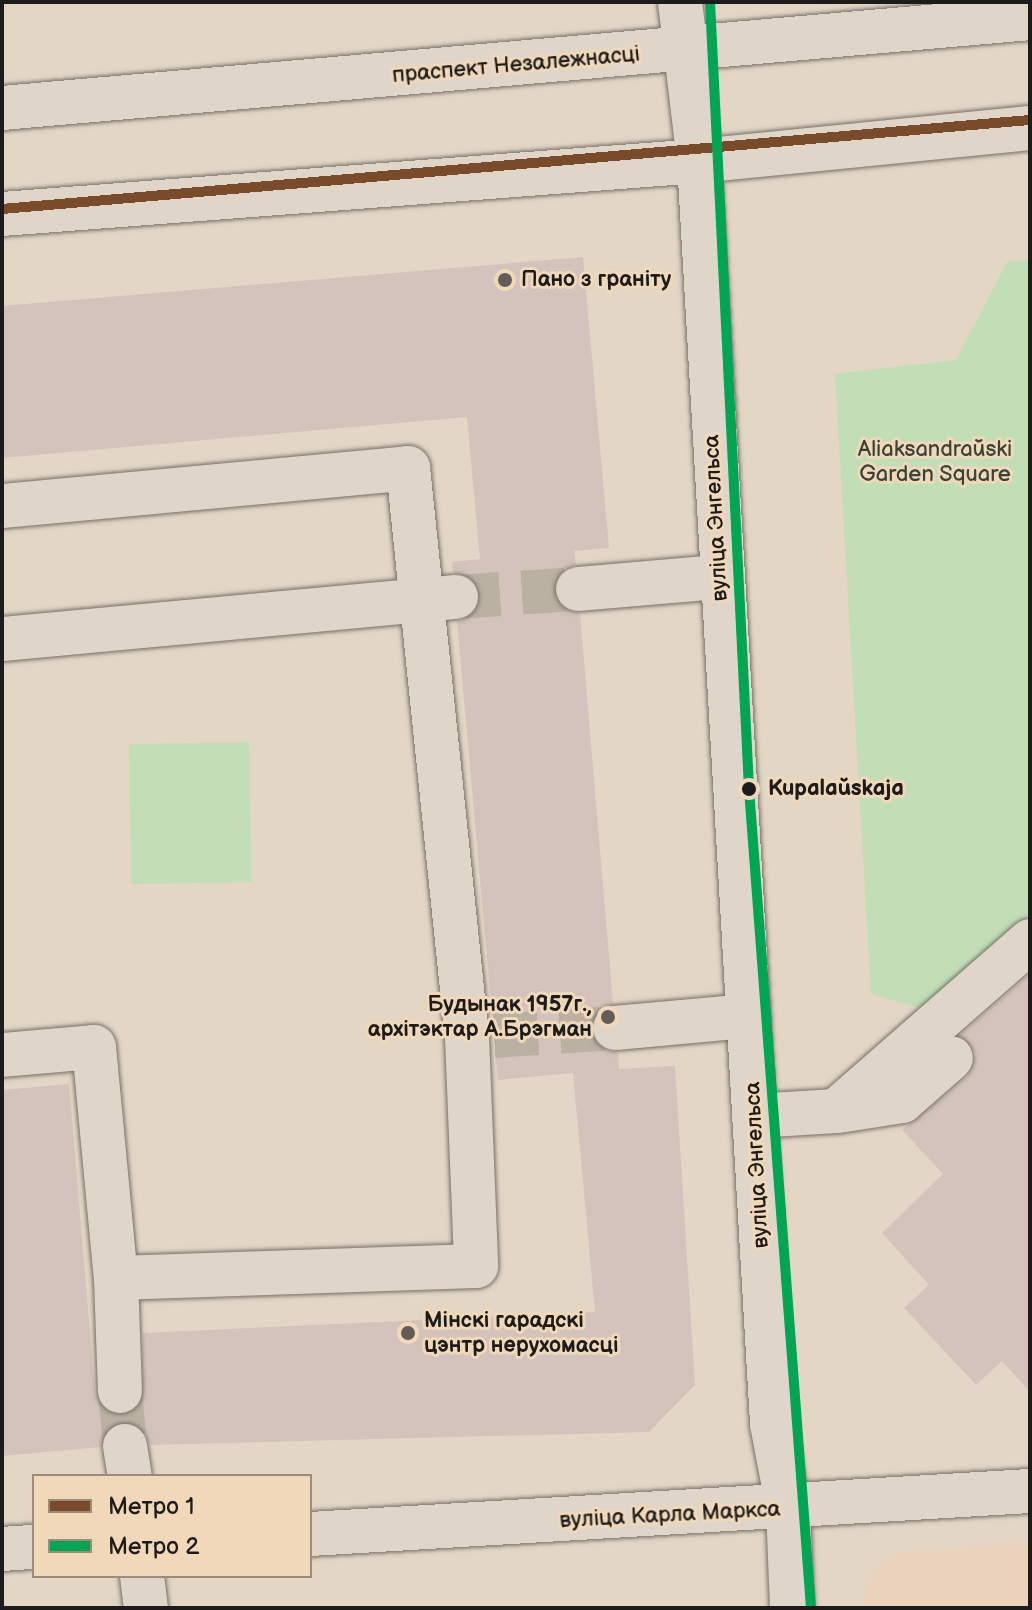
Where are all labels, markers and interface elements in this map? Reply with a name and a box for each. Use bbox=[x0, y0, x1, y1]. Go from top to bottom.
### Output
street label: праспект Незалежнасці bbox=[391, 41, 641, 89]
place label: Пано з граніту bbox=[521, 267, 671, 293]
marker: Пано з граніту bbox=[496, 271, 514, 289]
street label: вуліца Энгельса bbox=[698, 434, 734, 602]
park label: Aliaksandraŭski Garden Square bbox=[858, 436, 1012, 488]
place label: Kupalaŭskaja bbox=[768, 776, 904, 802]
marker: Kupalaŭskaja bbox=[737, 777, 761, 801]
place label: Будынак 1957г., архітэктар А.Брэгман bbox=[368, 991, 592, 1042]
marker: Будынак 1957г., архітэктар А.Брэгман bbox=[599, 1008, 617, 1026]
street label: вуліца Энгельса bbox=[739, 1081, 775, 1249]
place label: Мінскі гарадскі цэнтр нерухомасці bbox=[424, 1307, 618, 1358]
marker: Мінскі гарадскі цэнтр нерухомасці bbox=[399, 1324, 417, 1342]
legend bbox=[32, 1474, 312, 1578]
text: Метро 1 bbox=[108, 1492, 194, 1521]
street label: вуліца Карла Маркса bbox=[559, 1496, 781, 1534]
text: Метро 2 bbox=[108, 1532, 199, 1561]

